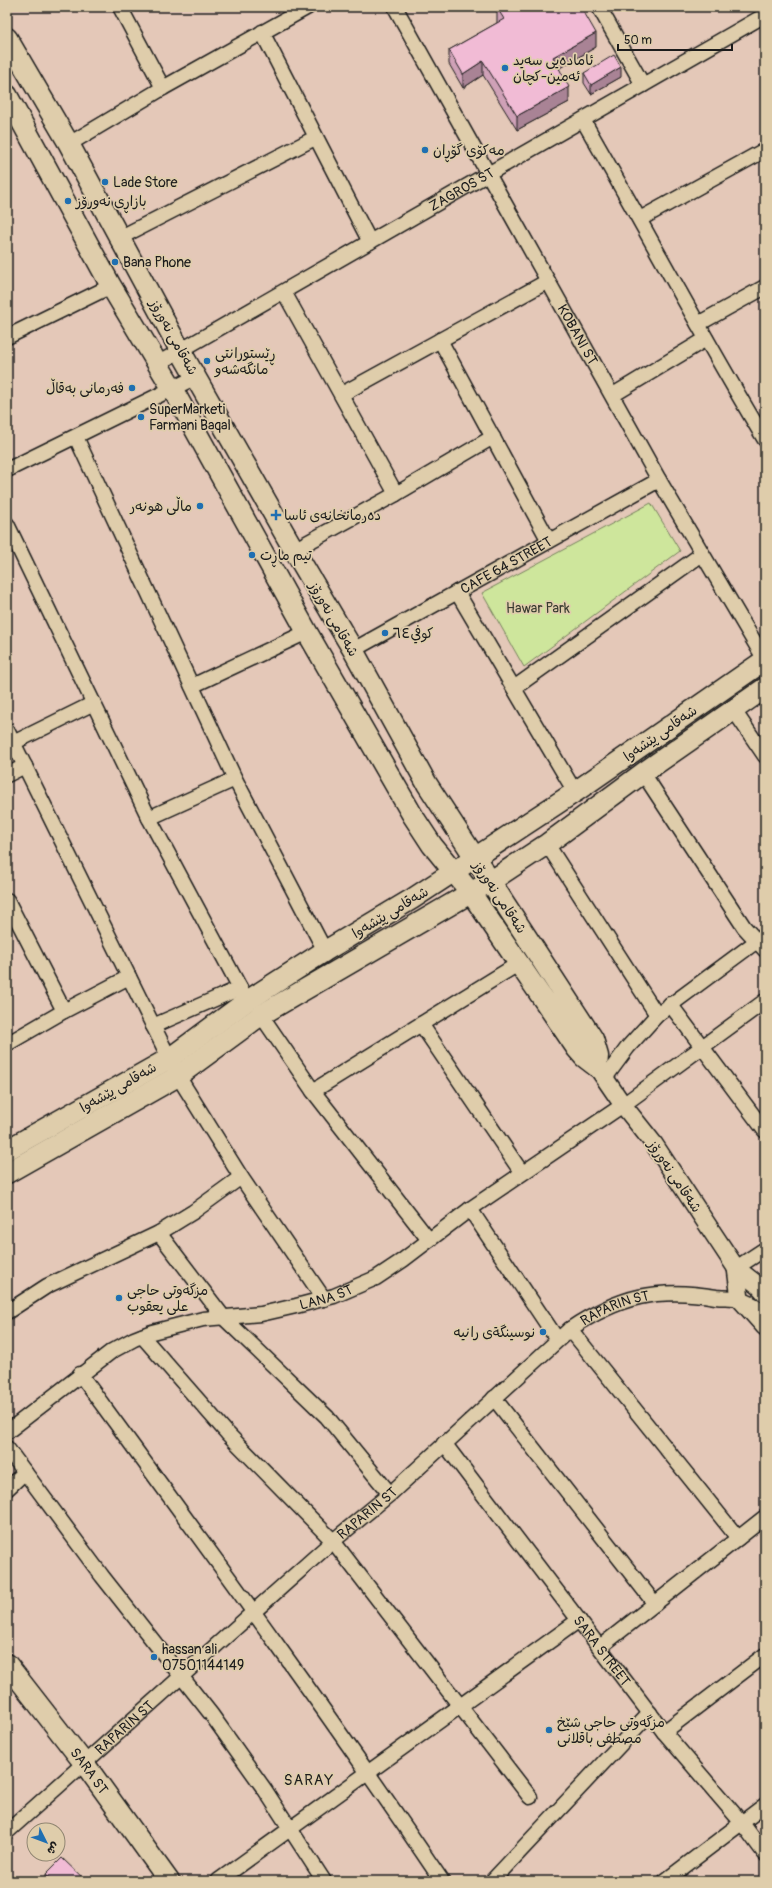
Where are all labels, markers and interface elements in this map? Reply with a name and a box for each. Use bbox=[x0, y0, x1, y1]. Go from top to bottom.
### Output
scale bar bbox=[618, 26, 732, 52]
text: 50 m bbox=[624, 33, 652, 48]
place label: ئامادەیی سەید ئەمین-کچان bbox=[513, 52, 593, 86]
marker: ئامادەیی سەید ئەمین-کچان bbox=[500, 63, 510, 73]
place label: مەکۆی گۆڕان bbox=[433, 142, 505, 163]
marker: مەکۆی گۆڕان bbox=[420, 145, 430, 155]
street label: ZAGROS ST bbox=[426, 164, 497, 215]
place label: Lade Store bbox=[113, 174, 177, 191]
marker: Lade Store bbox=[100, 177, 110, 187]
place label: بازاڕی نەورۆز bbox=[75, 193, 147, 214]
marker: بازاڕی نەورۆز bbox=[63, 196, 73, 206]
place label: Bana Phone bbox=[123, 254, 191, 271]
marker: Bana Phone bbox=[110, 257, 120, 267]
street label: شەقامی نەورۆز bbox=[145, 296, 201, 378]
street label: KOBANI ST bbox=[554, 301, 601, 368]
place label: ڕێستورانتی مانگەشەو bbox=[214, 345, 276, 378]
marker: ڕێستورانتی مانگەشەو bbox=[202, 356, 212, 366]
place label: فەرمانی بەقاڵ bbox=[46, 378, 124, 397]
marker: فەرمانی بەقاڵ bbox=[127, 383, 137, 393]
place label: SuperMarketi Farmani Baqal bbox=[149, 401, 231, 434]
marker: SuperMarketi Farmani Baqal bbox=[136, 412, 146, 422]
place label: ماڵی هونەر bbox=[129, 496, 192, 515]
marker: ماڵی هونەر bbox=[195, 501, 205, 511]
place label: دەرمانخانەی ئاسا bbox=[284, 507, 381, 524]
marker: دەرمانخانەی ئاسا bbox=[271, 510, 281, 520]
street label: CAFE 64 STREET bbox=[457, 533, 555, 598]
place label: تیم ماڕت bbox=[260, 547, 313, 568]
marker: تیم ماڕت bbox=[247, 550, 257, 560]
street label: شەقامی نەورۆز bbox=[305, 578, 362, 660]
park label: Hawar Park bbox=[506, 600, 570, 617]
place label: كوفي٦٤ bbox=[393, 625, 434, 644]
marker: كوفي٦٤ bbox=[380, 628, 390, 638]
street label: شەقامی پێشەوا bbox=[620, 702, 701, 766]
street label: شەقامی نەورۆز bbox=[469, 857, 530, 937]
street label: شەقامی پێشەوا bbox=[349, 883, 432, 943]
street label: شەقامی پێشەوا bbox=[77, 1059, 160, 1117]
street label: شەقامی نەورۆز bbox=[644, 1136, 705, 1216]
street label: LANA ST bbox=[298, 1281, 355, 1314]
place label: مزگەوتی حاجی علی یعقوب bbox=[127, 1282, 208, 1315]
street label: RAPARIN ST bbox=[577, 1287, 651, 1329]
marker: مزگەوتی حاجی علی یعقوب bbox=[114, 1293, 124, 1303]
place label: نوسينگةى رانيه bbox=[453, 1324, 535, 1341]
marker: نوسينگةى رانيه bbox=[538, 1327, 548, 1337]
street label: RAPARIN ST bbox=[334, 1483, 401, 1543]
street label: SARA STREET bbox=[570, 1612, 634, 1690]
place label: hassan ali 07501144149 bbox=[162, 1641, 244, 1674]
marker: hassan ali 07501144149 bbox=[149, 1652, 159, 1662]
street label: RAPARIN ST bbox=[92, 1697, 158, 1758]
place label: مزگەوتی حاجی شێخ مصطفی باقلانی bbox=[557, 1714, 665, 1747]
marker: مزگەوتی حاجی شێخ مصطفی باقلانی bbox=[544, 1725, 554, 1735]
street label: SARA ST bbox=[66, 1745, 112, 1798]
district label: SARAY bbox=[284, 1771, 334, 1790]
north arrow bbox=[26, 1822, 66, 1862]
text: ش bbox=[44, 1840, 62, 1857]

